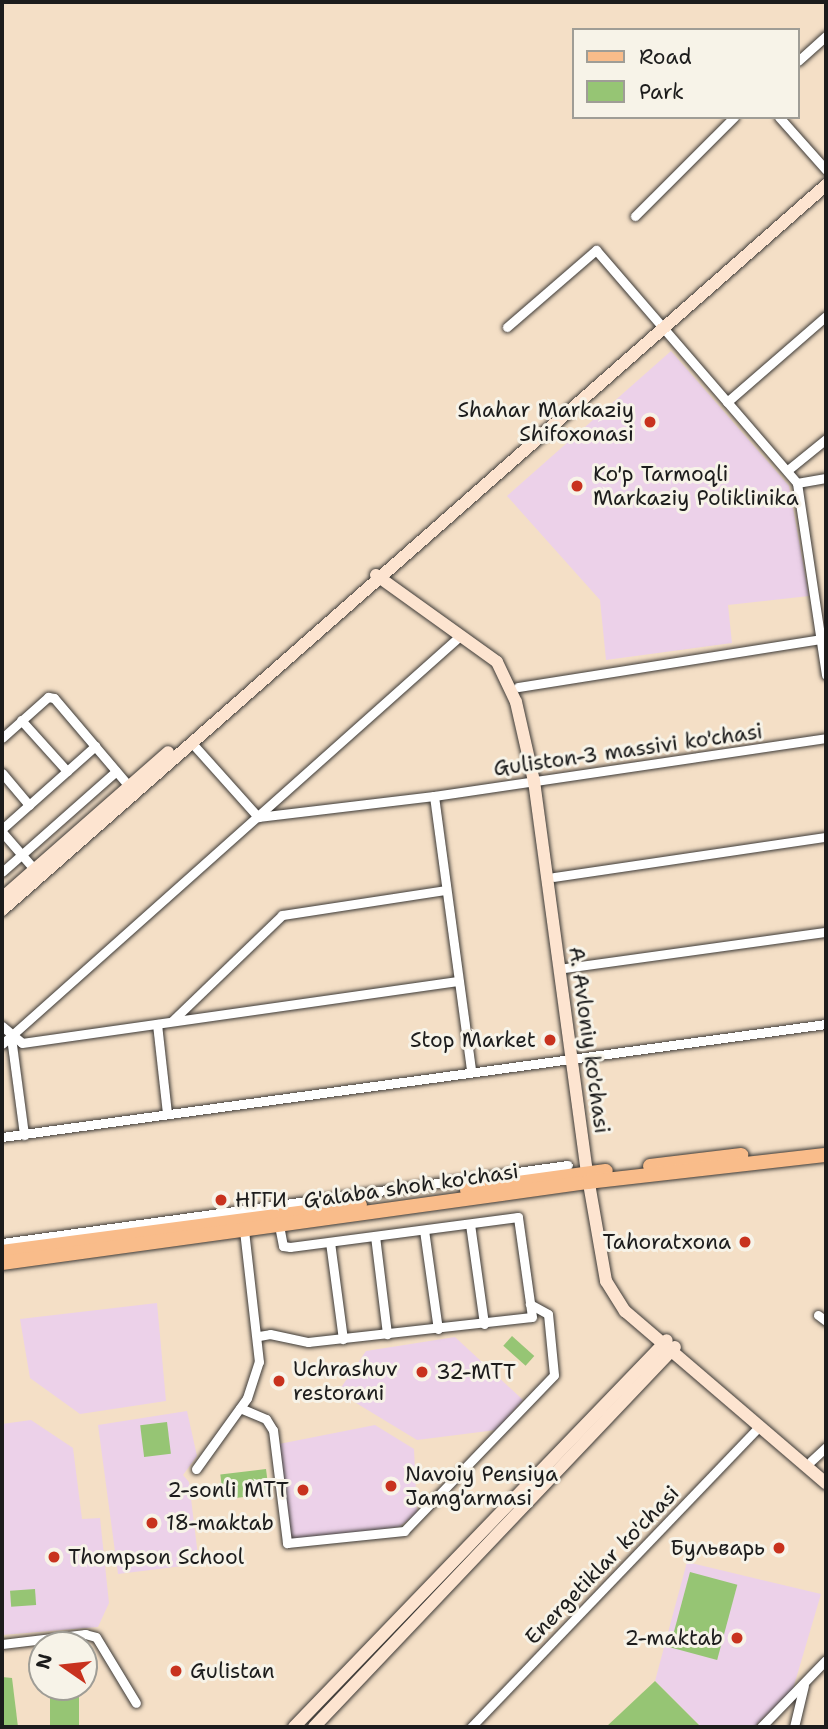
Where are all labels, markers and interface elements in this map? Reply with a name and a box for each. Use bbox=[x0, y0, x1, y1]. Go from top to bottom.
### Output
legend bbox=[572, 28, 800, 119]
text: Road bbox=[639, 43, 692, 71]
text: Park bbox=[639, 78, 684, 106]
place label: Shahar Markaziy Shifoxonasi bbox=[457, 397, 634, 447]
marker: Shahar Markaziy Shifoxonasi bbox=[640, 412, 660, 432]
place label: Ko'p Tarmoqli Markaziy Poliklinika bbox=[593, 461, 799, 511]
marker: Ko'p Tarmoqli Markaziy Poliklinika bbox=[567, 476, 587, 496]
street label: Guliston-3 massivi ko'chasi bbox=[492, 719, 764, 781]
street label: A. Avloniy ko'chasi bbox=[563, 945, 615, 1135]
place label: Stop Market bbox=[410, 1027, 536, 1053]
marker: Stop Market bbox=[542, 1032, 558, 1048]
street label: G'alaba shoh ko'chasi bbox=[302, 1158, 520, 1214]
place label: НГГИ bbox=[235, 1187, 287, 1213]
marker: НГГИ bbox=[213, 1192, 229, 1208]
place label: Tahoratxona bbox=[602, 1229, 731, 1255]
marker: Tahoratxona bbox=[737, 1234, 753, 1250]
place label: Uchrashuv restorani bbox=[293, 1356, 398, 1406]
place label: 32-MTT bbox=[436, 1359, 516, 1385]
marker: 32-MTT bbox=[414, 1364, 430, 1380]
marker: Uchrashuv restorani bbox=[271, 1373, 287, 1389]
place label: Navoiy Pensiya Jamg'armasi bbox=[405, 1461, 558, 1511]
place label: 2-sonli MTT bbox=[167, 1477, 289, 1503]
marker: Navoiy Pensiya Jamg'armasi bbox=[383, 1478, 399, 1494]
street label: Energetiklar ko'chasi bbox=[520, 1480, 684, 1650]
marker: 2-sonli MTT bbox=[295, 1482, 311, 1498]
place label: 18-maktab bbox=[166, 1510, 274, 1536]
marker: 18-maktab bbox=[144, 1515, 160, 1531]
place label: Бульварь bbox=[670, 1535, 765, 1561]
marker: Бульварь bbox=[771, 1540, 787, 1556]
place label: Thompson School bbox=[68, 1544, 244, 1570]
marker: Thompson School bbox=[46, 1549, 62, 1565]
place label: 2-maktab bbox=[625, 1625, 723, 1651]
marker: 2-maktab bbox=[729, 1630, 745, 1646]
north arrow bbox=[28, 1631, 98, 1701]
text: N bbox=[30, 1651, 58, 1672]
place label: Gulistan bbox=[190, 1658, 274, 1684]
marker: Gulistan bbox=[168, 1663, 184, 1679]

